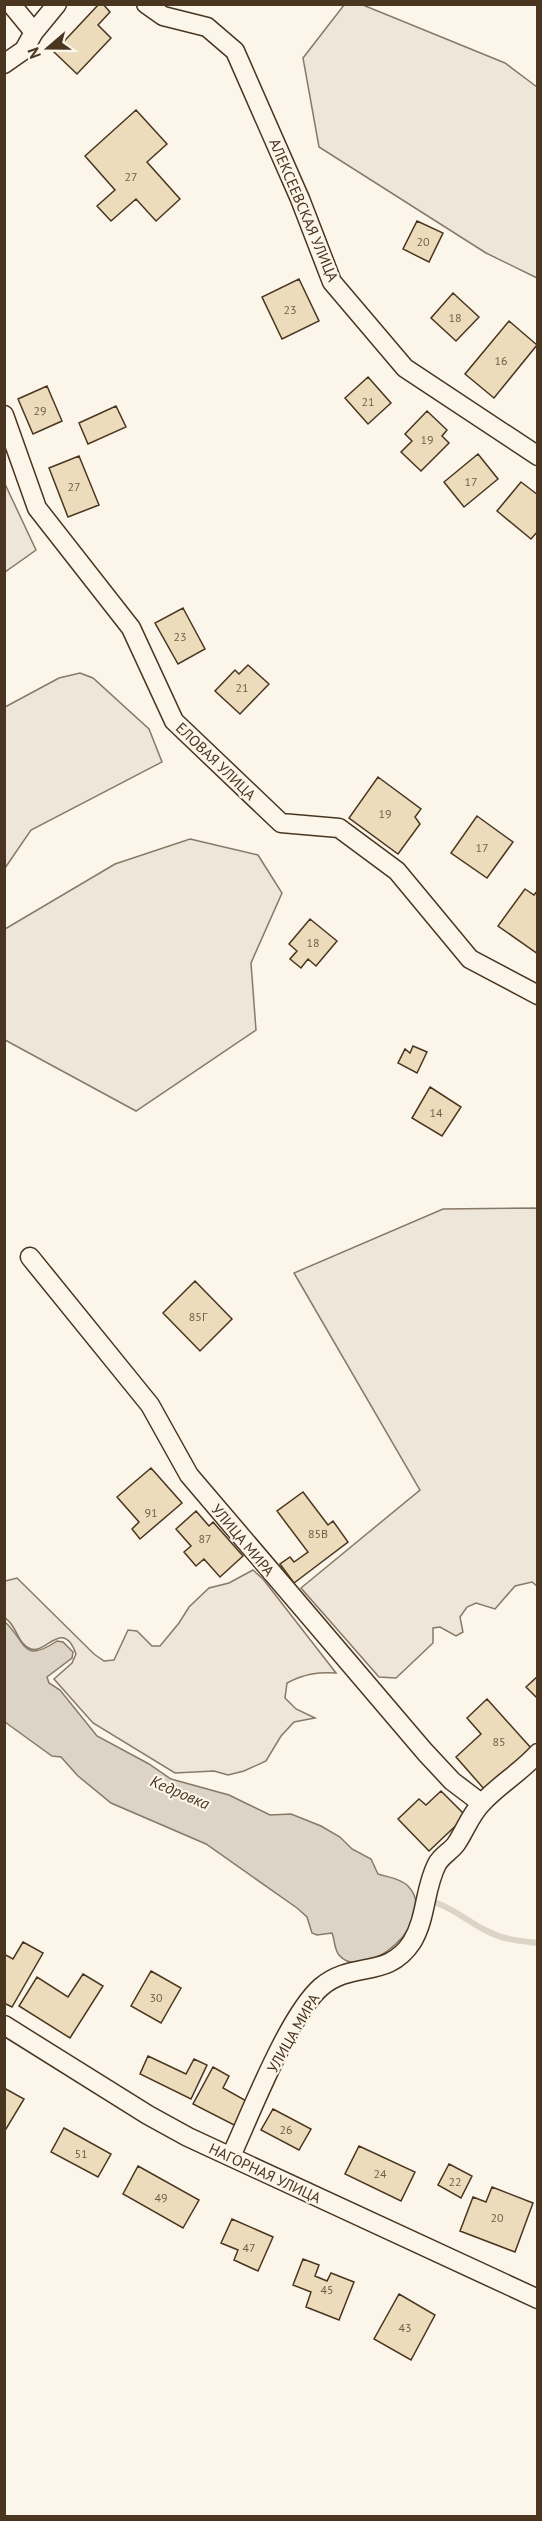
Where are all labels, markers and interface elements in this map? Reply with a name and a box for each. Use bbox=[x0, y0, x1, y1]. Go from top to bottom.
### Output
north arrow bbox=[18, 18, 78, 78]
text: N bbox=[23, 45, 45, 61]
street label: АЛЕКСЕЕВСКАЯ УЛИЦА bbox=[265, 136, 343, 285]
house number: 27 bbox=[124, 169, 138, 184]
house number: 20 bbox=[416, 234, 430, 249]
house number: 23 bbox=[283, 302, 297, 317]
house number: 18 bbox=[448, 310, 462, 325]
house number: 16 bbox=[494, 353, 508, 368]
house number: 21 bbox=[361, 394, 375, 409]
house number: 29 bbox=[33, 403, 47, 418]
house number: 19 bbox=[420, 432, 434, 447]
house number: 17 bbox=[464, 474, 478, 489]
house number: 27 bbox=[67, 479, 81, 494]
house number: 23 bbox=[173, 629, 187, 644]
house number: 21 bbox=[235, 680, 249, 695]
street label: ЕЛОВАЯ УЛИЦА bbox=[172, 718, 260, 804]
house number: 19 bbox=[378, 806, 392, 821]
house number: 17 bbox=[475, 840, 489, 855]
house number: 18 bbox=[306, 935, 320, 950]
house number: 14 bbox=[429, 1105, 443, 1120]
house number: 85Г bbox=[189, 1309, 208, 1324]
street label: УЛИЦА МИРА bbox=[207, 1500, 279, 1580]
house number: 91 bbox=[144, 1505, 158, 1520]
house number: 85В bbox=[308, 1526, 328, 1541]
house number: 87 bbox=[198, 1531, 212, 1546]
house number: 85 bbox=[492, 1734, 506, 1749]
water label: Кедровка bbox=[147, 1771, 213, 1813]
house number: 30 bbox=[149, 1990, 163, 2005]
street label: УЛИЦА МИРА bbox=[263, 1990, 323, 2076]
house number: 26 bbox=[279, 2122, 293, 2137]
street label: НАГОРНАЯ УЛИЦА bbox=[206, 2139, 324, 2207]
house number: 51 bbox=[74, 2146, 88, 2161]
house number: 24 bbox=[373, 2166, 387, 2181]
house number: 22 bbox=[448, 2174, 462, 2189]
house number: 49 bbox=[154, 2190, 168, 2205]
house number: 20 bbox=[490, 2210, 504, 2225]
house number: 47 bbox=[242, 2240, 256, 2255]
house number: 45 bbox=[320, 2282, 334, 2297]
house number: 43 bbox=[398, 2320, 412, 2335]

